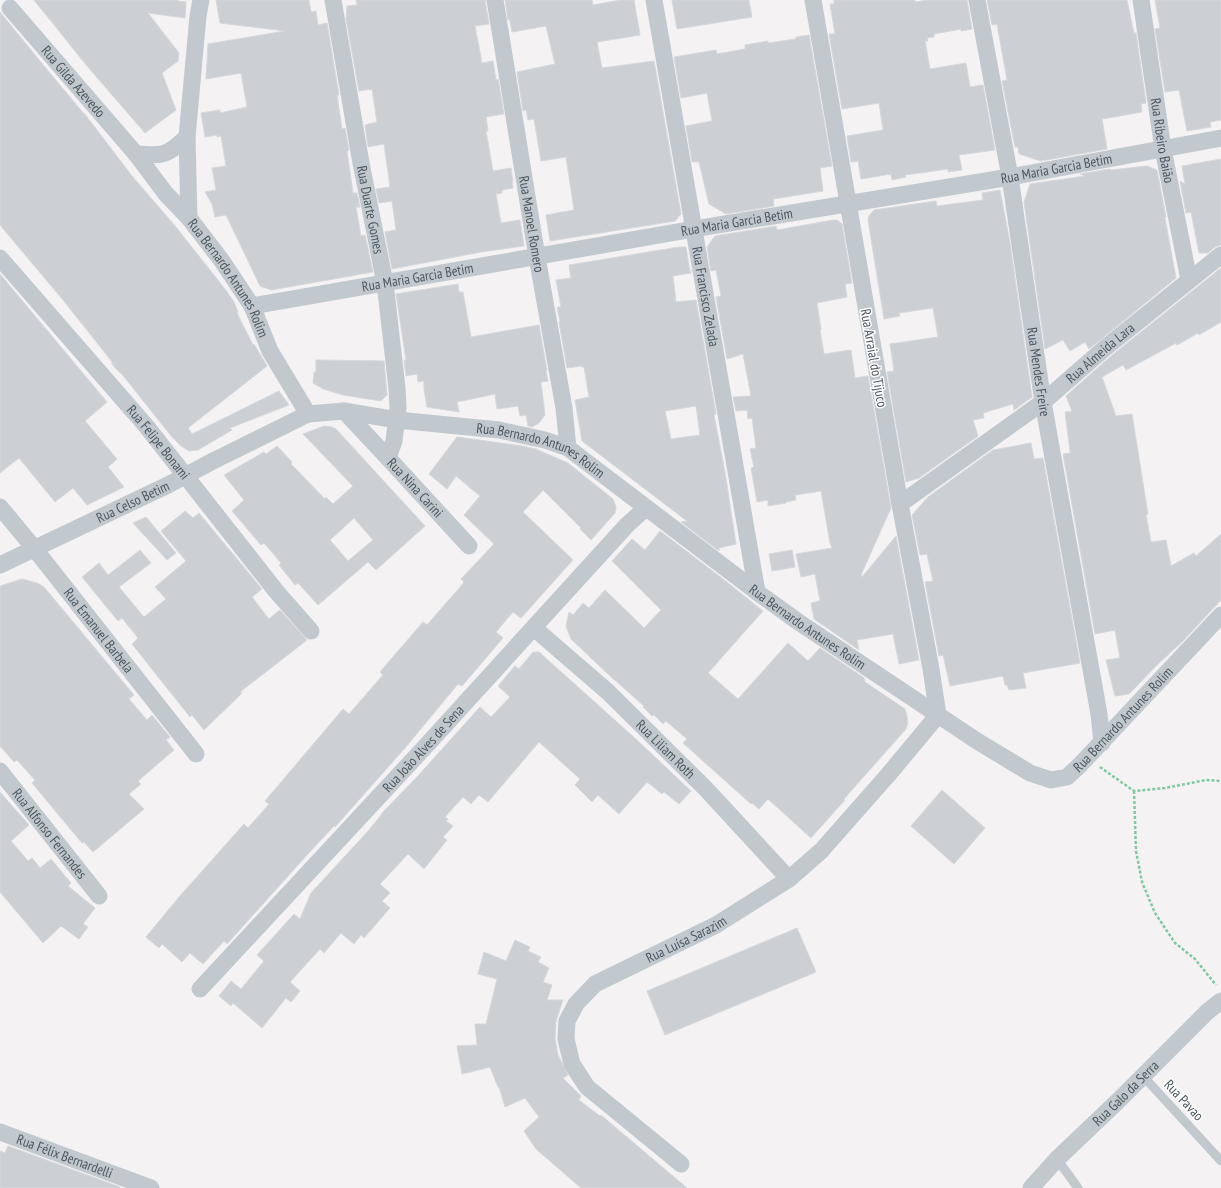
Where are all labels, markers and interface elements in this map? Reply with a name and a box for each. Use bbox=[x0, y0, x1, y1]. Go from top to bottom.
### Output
street label: Rua Gilda Azevedo bbox=[37, 42, 109, 121]
street label: Rua Ribeiro Baião bbox=[1147, 97, 1179, 184]
street label: Rua Maria Garcia Betim bbox=[999, 149, 1113, 187]
street label: Rua Duarte Gomes bbox=[353, 164, 388, 256]
street label: Rua Manoel Romero bbox=[515, 175, 549, 274]
street label: Rua Maria Garcia Betim bbox=[680, 204, 794, 240]
street label: Rua Bernardo Antunes Rolim bbox=[184, 215, 273, 340]
street label: Rua Francisco Zelada bbox=[688, 245, 723, 348]
street label: Rua Maria Garcia Betim bbox=[360, 259, 475, 296]
street label: Rua Arraial do Tijuco bbox=[856, 307, 892, 409]
street label: Rua Almeida Lara bbox=[1062, 319, 1138, 387]
street label: Rua Mendes Freire bbox=[1023, 326, 1054, 418]
street label: Rua Felipe Bonami bbox=[123, 401, 194, 483]
street label: Rua Bernardo Antunes Rolim bbox=[476, 419, 609, 482]
street label: Rua Nina Carini bbox=[383, 454, 447, 521]
street label: Rua Celso Betim bbox=[93, 477, 172, 527]
street label: Rua Bernardo Antunes Rolim bbox=[746, 580, 869, 673]
street label: Rua Emanuel Barbela bbox=[60, 584, 138, 676]
street label: Rua Bernardo Antunes Rolim bbox=[1069, 663, 1177, 776]
street label: Rua João Alves de Sena bbox=[378, 701, 468, 796]
street label: Rua Liliam Roth bbox=[632, 716, 699, 782]
street label: Rua Alfonso Fernandes bbox=[8, 785, 91, 883]
street label: Rua Luísa Sarazim bbox=[643, 912, 730, 967]
street label: Rua Galo da Serra bbox=[1089, 1057, 1162, 1130]
street label: Rua Pavao bbox=[1160, 1076, 1208, 1124]
street label: Rua Félix Bernardelli bbox=[14, 1130, 115, 1182]

